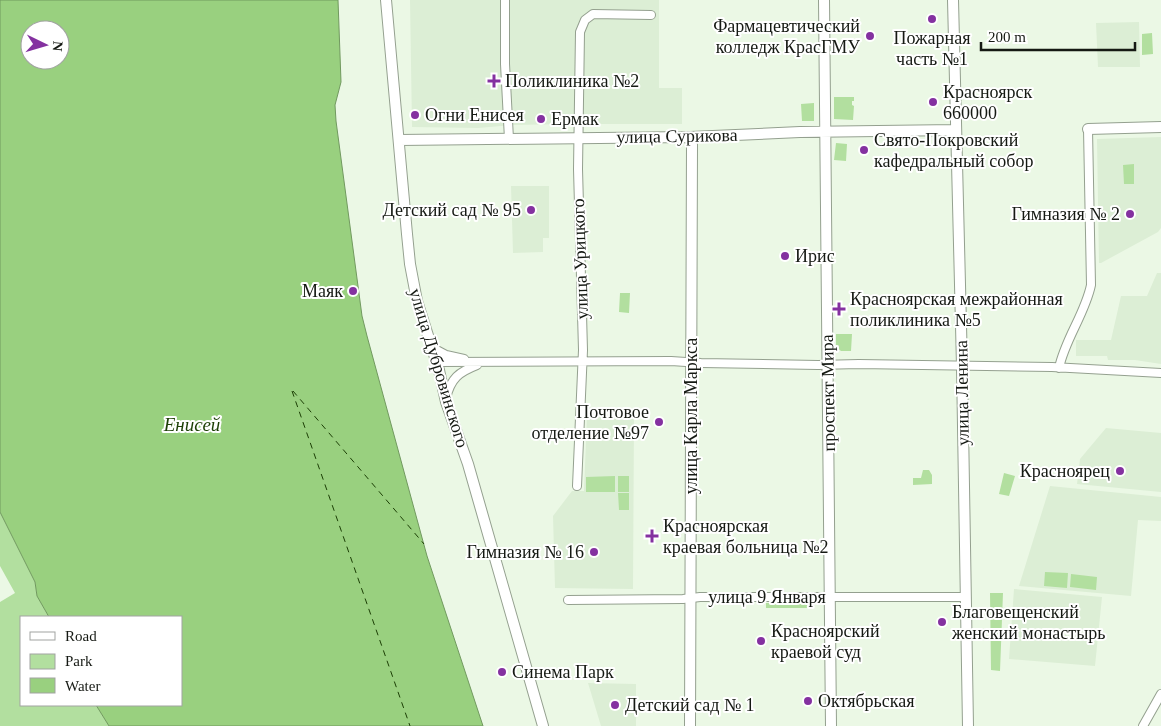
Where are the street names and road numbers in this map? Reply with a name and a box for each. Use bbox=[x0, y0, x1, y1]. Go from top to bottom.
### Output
street label: улица Сурикова bbox=[616, 125, 738, 147]
street label: улица Урицкого bbox=[568, 198, 592, 320]
street label: улица Дубровинского bbox=[405, 286, 473, 450]
street label: проспект Мира bbox=[817, 334, 839, 452]
street label: улица Карла Маркса bbox=[681, 338, 701, 494]
street label: улица Ленина bbox=[951, 340, 973, 446]
street label: улица 9 Января bbox=[708, 587, 826, 607]

